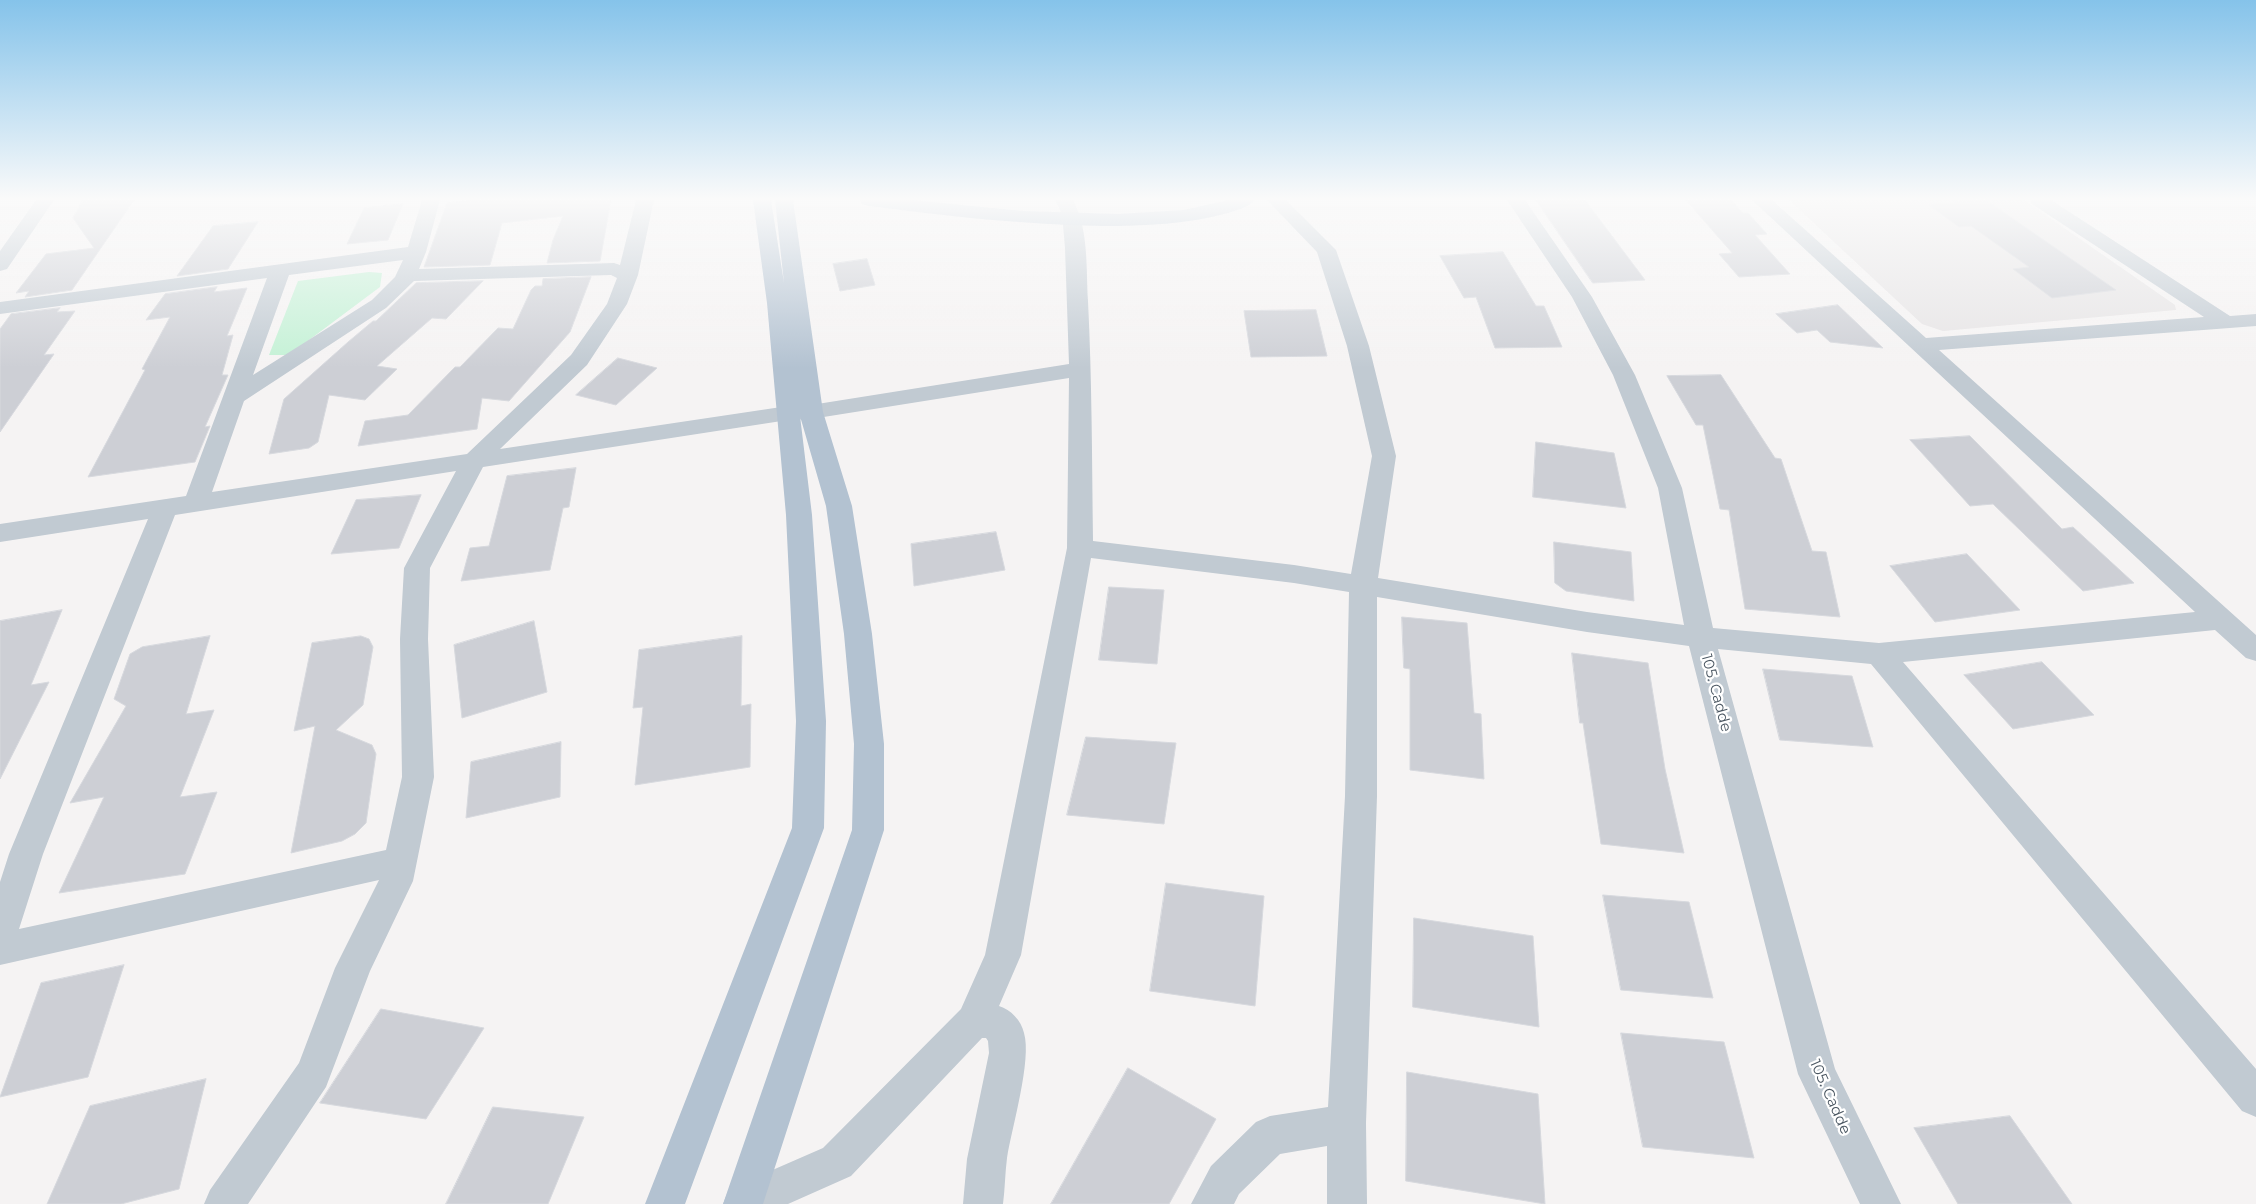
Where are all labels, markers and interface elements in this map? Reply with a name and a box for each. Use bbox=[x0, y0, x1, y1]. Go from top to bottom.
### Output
street label: 105. Cadde bbox=[1697, 652, 1735, 734]
street label: 105. Cadde bbox=[1806, 1057, 1854, 1137]

